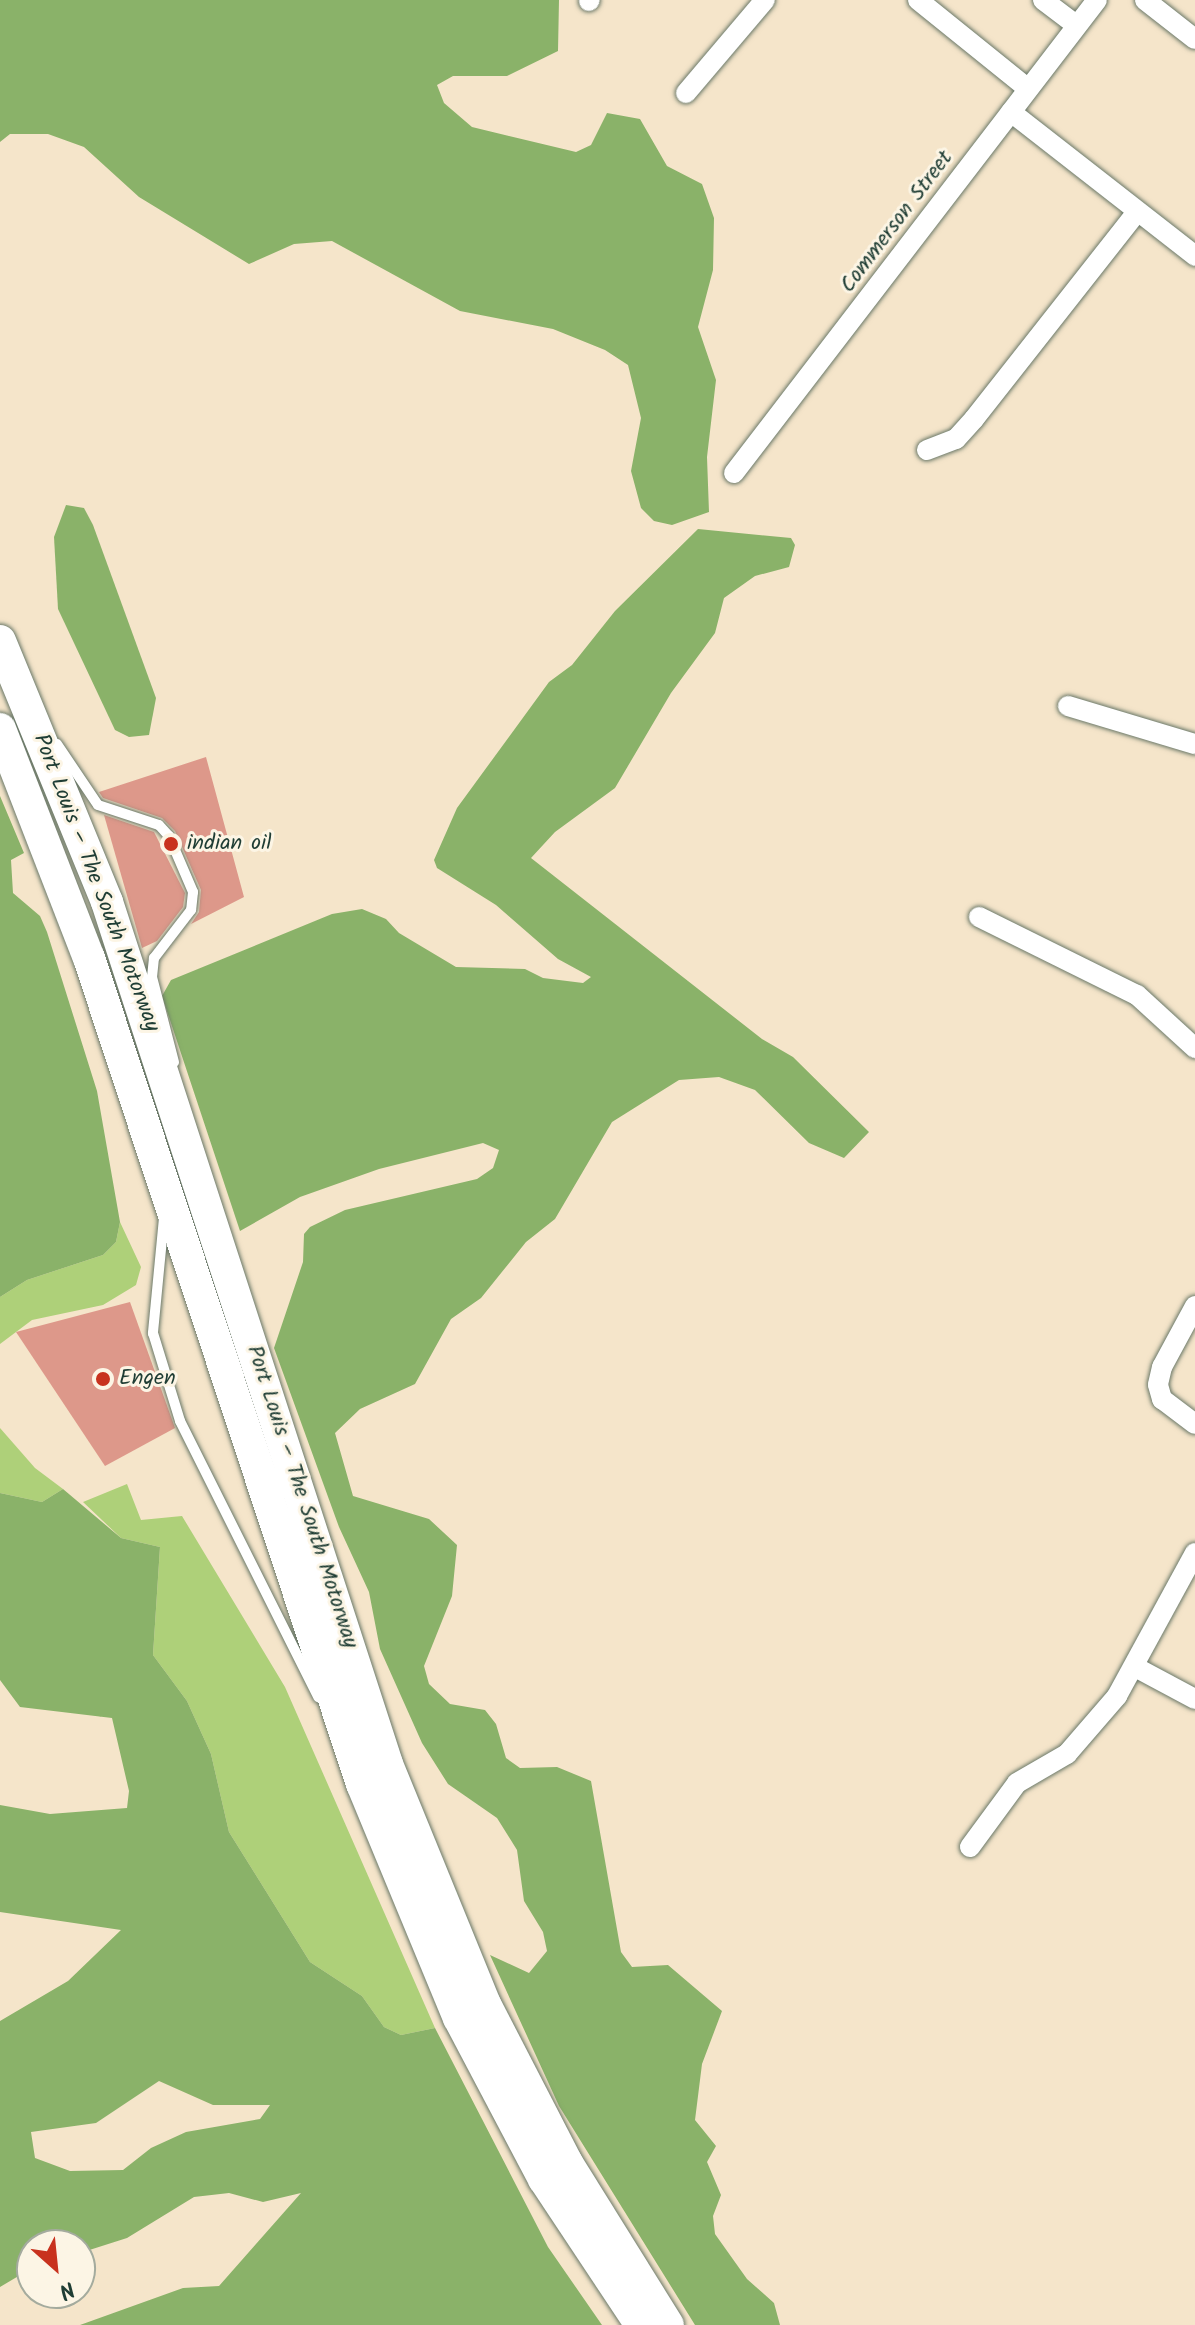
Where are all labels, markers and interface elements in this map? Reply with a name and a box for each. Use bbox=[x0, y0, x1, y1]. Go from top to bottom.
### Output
street label: Commerson Street bbox=[835, 146, 959, 298]
street label: Port Louis – The South Motorway bbox=[27, 730, 165, 1036]
place label: indian oil bbox=[187, 831, 272, 857]
marker: indian oil bbox=[162, 835, 180, 853]
street label: Port Louis – The South Motorway bbox=[240, 1342, 364, 1652]
place label: Engen bbox=[119, 1366, 176, 1392]
marker: Engen bbox=[94, 1370, 112, 1388]
north arrow bbox=[16, 2229, 96, 2309]
text: N bbox=[52, 2270, 80, 2308]

